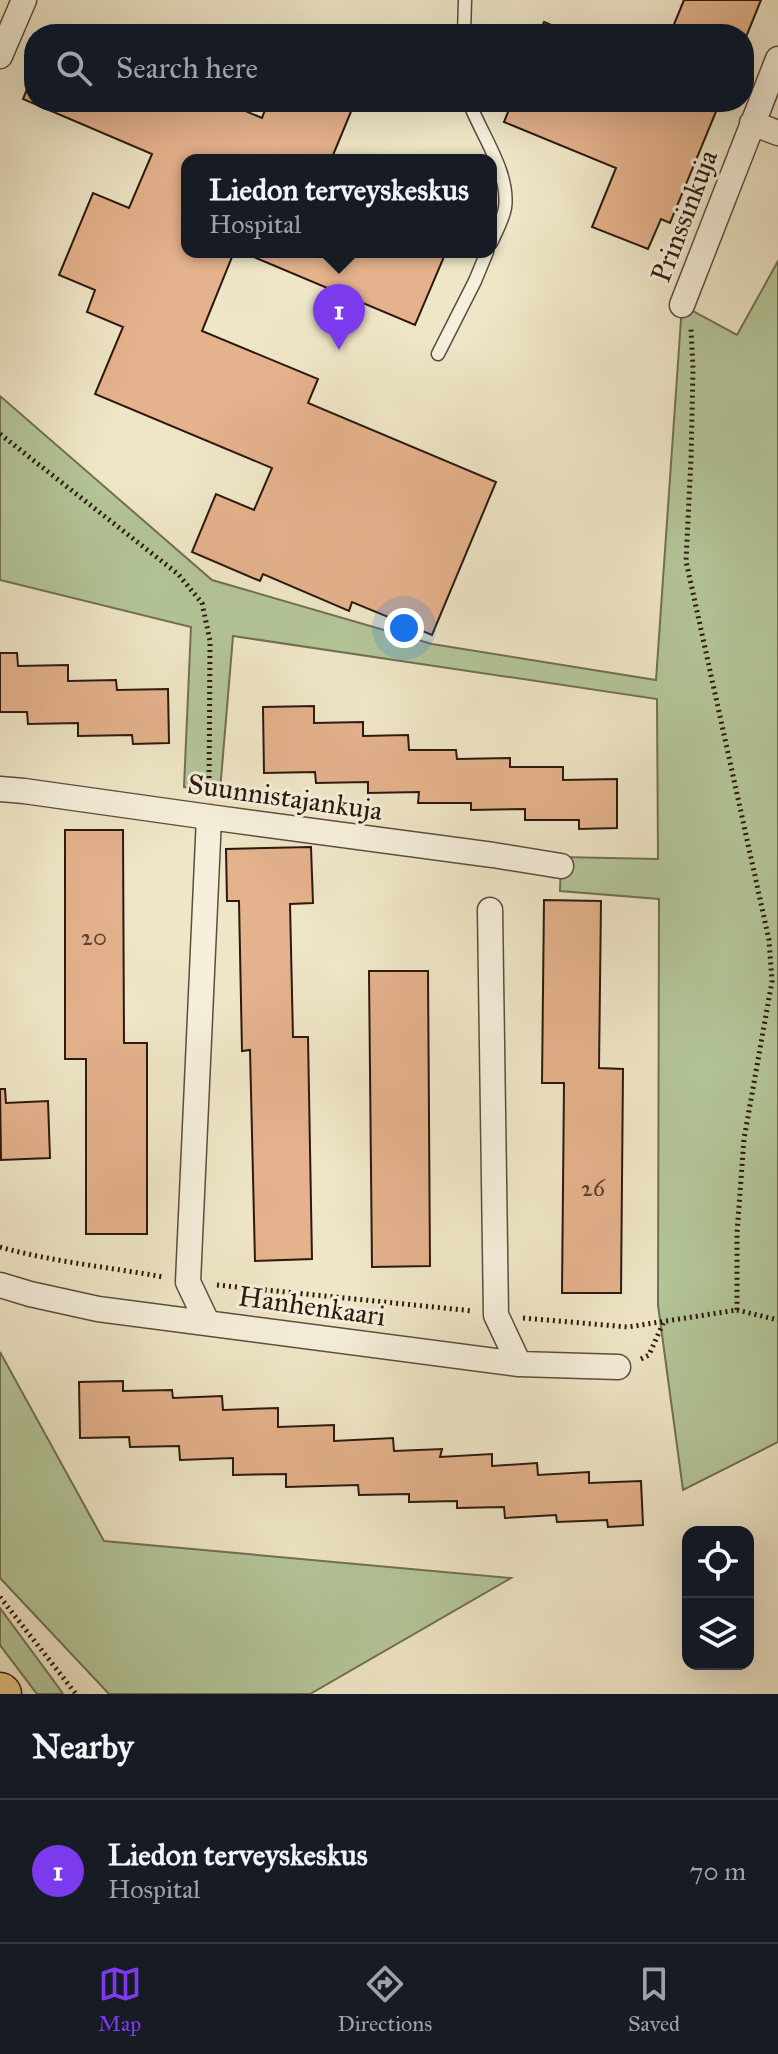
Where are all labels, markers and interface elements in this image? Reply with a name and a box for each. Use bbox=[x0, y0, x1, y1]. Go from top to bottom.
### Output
search box bbox=[24, 24, 754, 112]
icon: search bbox=[52, 46, 96, 90]
text: Search here bbox=[116, 50, 258, 86]
street label: Prinssinkuja bbox=[643, 145, 725, 287]
popup bbox=[181, 154, 497, 258]
text: Liedon terveyskeskus bbox=[209, 172, 469, 208]
text: Hospital bbox=[209, 208, 301, 240]
pin: 1 bbox=[313, 284, 365, 350]
your location bbox=[384, 608, 424, 648]
street label: Suunnistajankuja bbox=[185, 766, 385, 828]
house number: 20 bbox=[81, 922, 107, 952]
house number: 26 bbox=[581, 1173, 606, 1203]
street label: Hanhenkaari bbox=[236, 1278, 388, 1334]
map controls bbox=[682, 1526, 754, 1670]
button: locate bbox=[682, 1526, 754, 1598]
button: layers bbox=[682, 1598, 754, 1670]
text: Nearby bbox=[32, 1726, 134, 1767]
text: Liedon terveyskeskus bbox=[108, 1837, 368, 1873]
text: 1 bbox=[53, 1855, 63, 1887]
text: 70 m bbox=[690, 1855, 746, 1887]
text: Hospital bbox=[108, 1873, 200, 1905]
tab: Map bbox=[98, 1962, 142, 2037]
tab: Directions bbox=[337, 1962, 432, 2037]
tab: Saved bbox=[628, 1962, 680, 2037]

